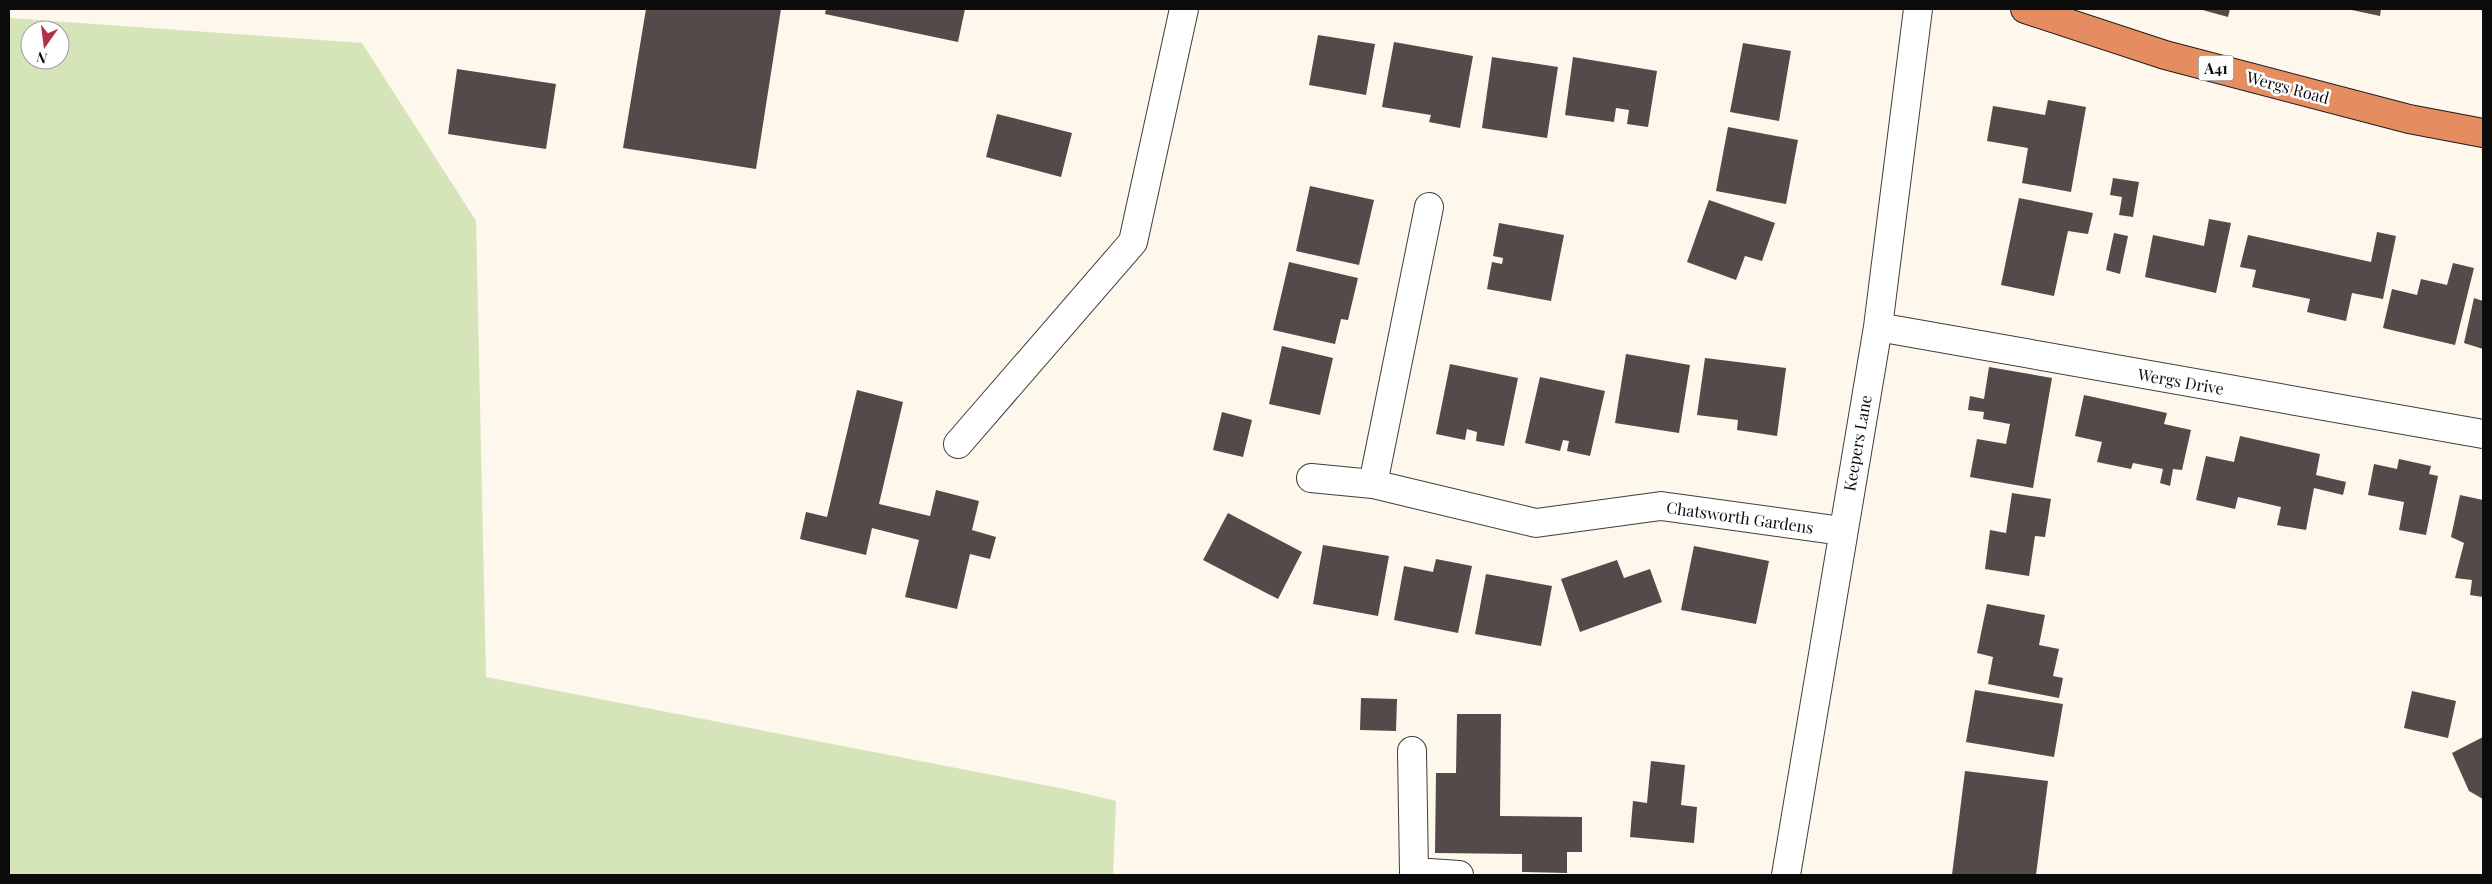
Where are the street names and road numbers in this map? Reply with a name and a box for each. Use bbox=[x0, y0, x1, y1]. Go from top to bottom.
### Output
road number: A41 bbox=[2198, 56, 2234, 80]
street label: Wergs Road bbox=[2244, 66, 2332, 108]
street label: Wergs Drive bbox=[2135, 363, 2226, 399]
street label: Keepers Lane bbox=[1838, 393, 1876, 493]
street label: Chatsworth Gardens bbox=[1665, 496, 1815, 538]

